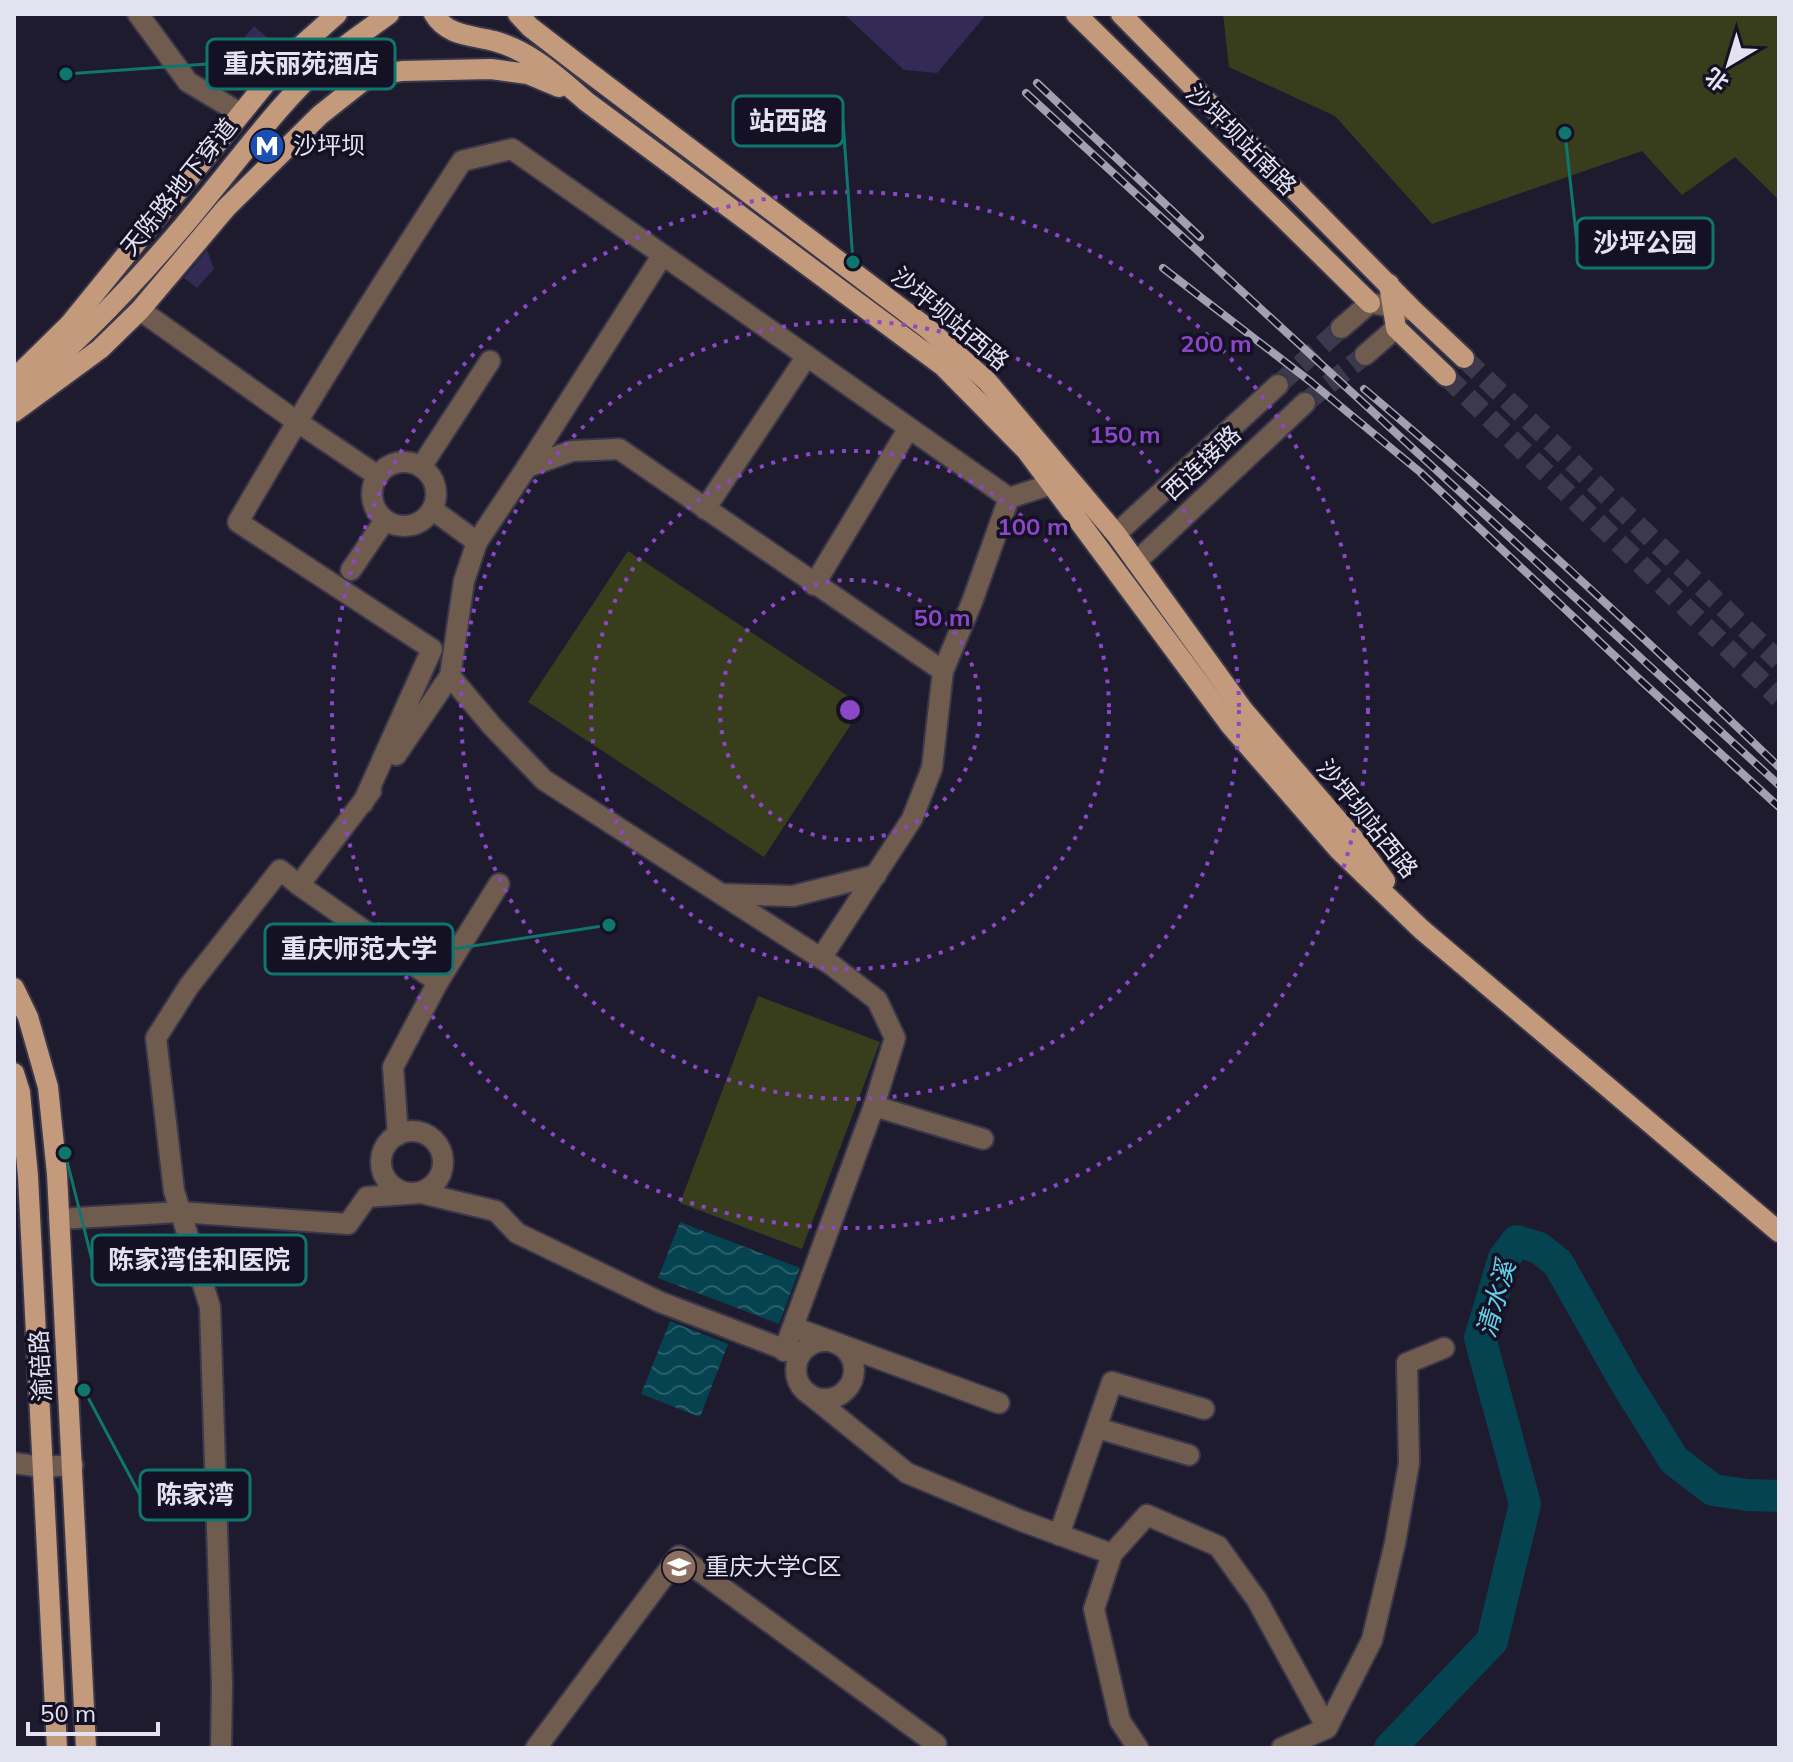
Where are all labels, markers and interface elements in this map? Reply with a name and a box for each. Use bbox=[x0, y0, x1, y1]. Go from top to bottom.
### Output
north arrow bbox=[1689, 24, 1769, 104]
callout: 重庆丽苑酒店 bbox=[207, 39, 395, 89]
text: 重庆丽苑酒店 bbox=[223, 47, 379, 80]
text: 北 bbox=[1699, 62, 1734, 98]
street label: 沙坪坝站南路 bbox=[1180, 78, 1303, 201]
callout: 站西路 bbox=[733, 96, 843, 146]
text: 站西路 bbox=[749, 104, 827, 137]
street label: 天陈路地下穿道 bbox=[114, 112, 243, 261]
metro station icon: 沙坪坝 bbox=[248, 127, 286, 165]
place label: 沙坪坝 bbox=[293, 130, 365, 160]
callout: 沙坪公园 bbox=[1577, 218, 1713, 268]
text: 沙坪公园 bbox=[1593, 226, 1697, 259]
street label: 沙坪坝站西路 bbox=[886, 260, 1015, 376]
text: 200 m bbox=[1180, 328, 1252, 358]
text: 150 m bbox=[1089, 419, 1161, 449]
street label: 西连接路 bbox=[1156, 419, 1247, 506]
text: 100 m bbox=[997, 511, 1069, 541]
text: 50 m bbox=[914, 602, 970, 632]
centre of rings bbox=[836, 696, 864, 724]
street label: 沙坪坝站西路 bbox=[1311, 753, 1425, 884]
callout: 重庆师范大学 bbox=[265, 924, 453, 974]
text: 重庆师范大学 bbox=[281, 932, 437, 965]
callout: 陈家湾佳和医院 bbox=[92, 1235, 306, 1285]
text: 陈家湾佳和医院 bbox=[108, 1243, 290, 1276]
water label: 清水溪 bbox=[1469, 1254, 1523, 1341]
street label: 渝碚路 bbox=[23, 1329, 57, 1403]
callout: 陈家湾 bbox=[140, 1470, 250, 1520]
text: 陈家湾 bbox=[156, 1478, 234, 1511]
school or university icon: 重庆大学C区 bbox=[660, 1548, 698, 1586]
place label: 重庆大学C区 bbox=[705, 1551, 841, 1581]
scale bar bbox=[28, 1686, 158, 1736]
text: 50 m bbox=[40, 1698, 96, 1728]

